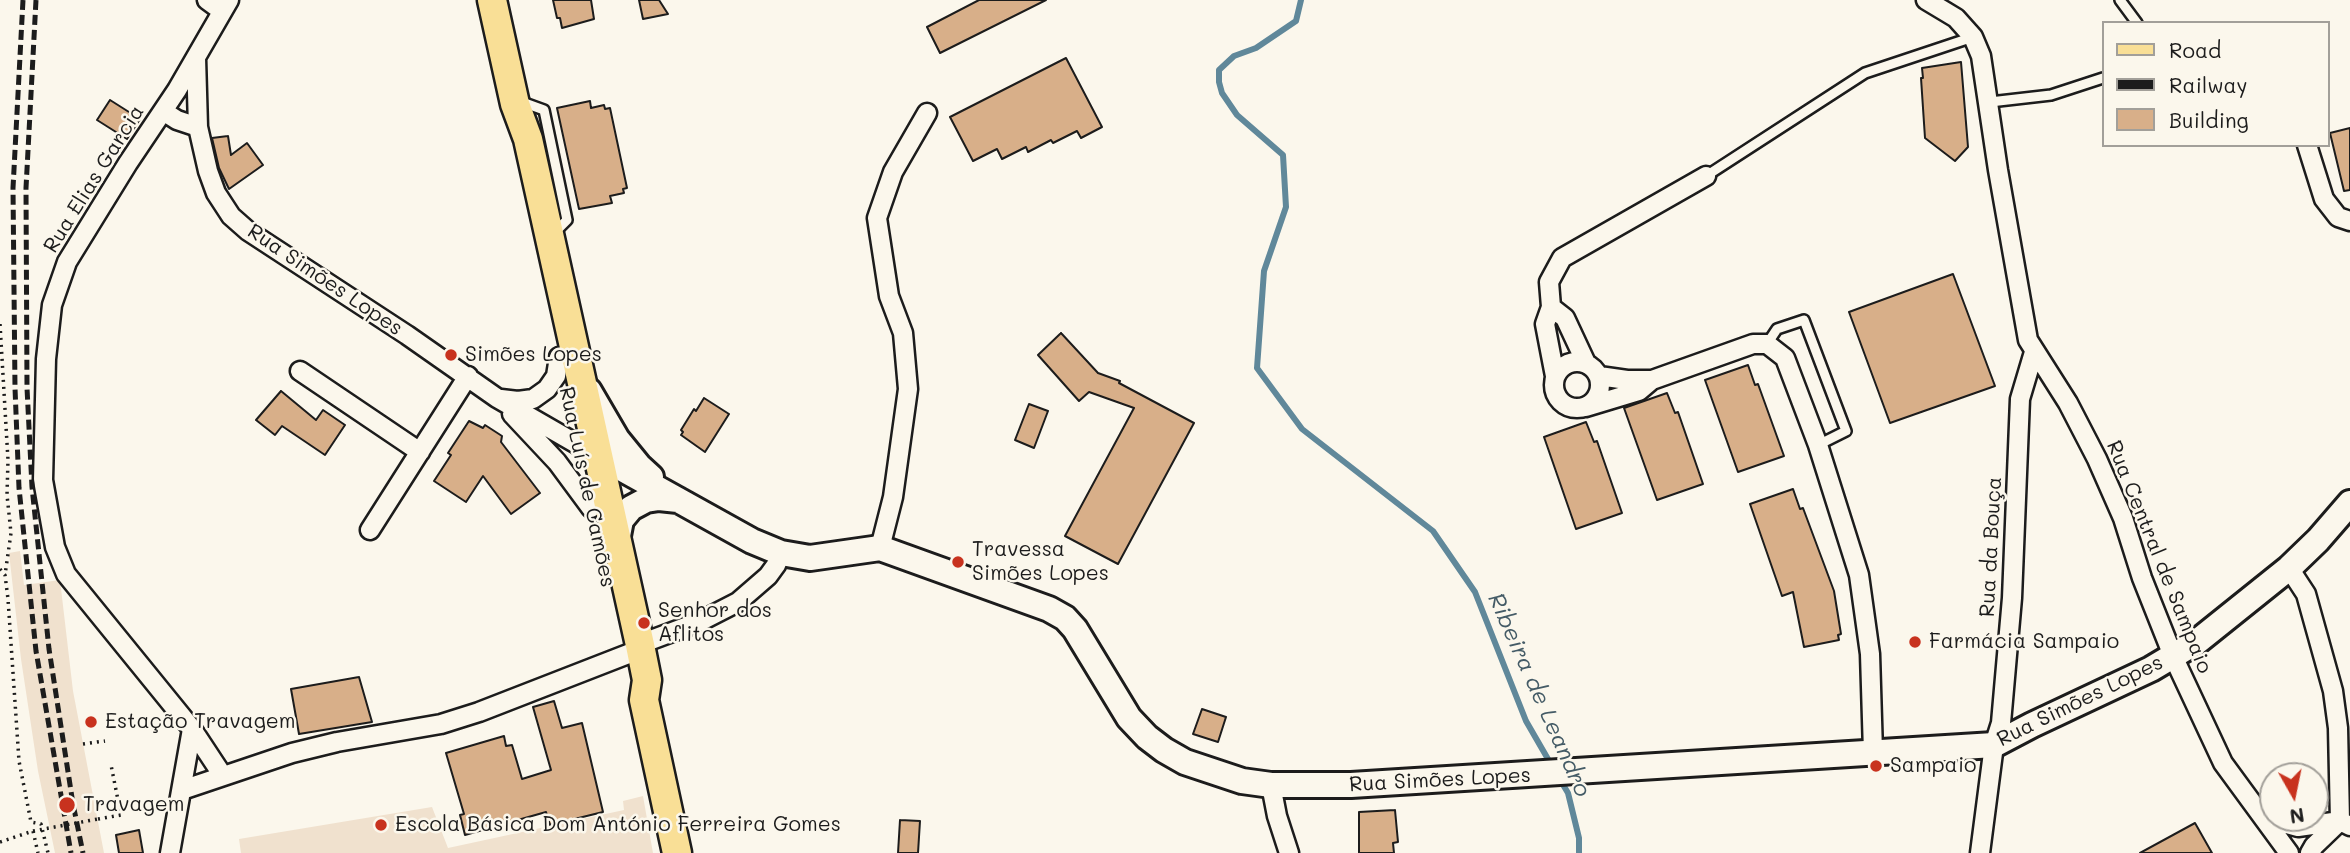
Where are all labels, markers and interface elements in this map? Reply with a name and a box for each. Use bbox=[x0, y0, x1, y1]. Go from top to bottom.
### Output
legend bbox=[2102, 21, 2329, 147]
text: Road bbox=[2169, 36, 2221, 63]
text: Railway bbox=[2169, 71, 2248, 98]
street label: Rua Elias Garcia bbox=[38, 100, 150, 258]
text: Building bbox=[2169, 106, 2249, 133]
street label: Rua Simões Lopes bbox=[243, 219, 407, 341]
place label: Simões Lopes bbox=[465, 342, 602, 368]
marker: Simões Lopes bbox=[443, 347, 459, 363]
street label: Rua Luís de Camões bbox=[553, 384, 621, 590]
street label: Rua Central de Sampaio bbox=[2101, 437, 2217, 677]
street label: Rua da Bouça bbox=[1975, 476, 2007, 618]
place label: Travessa Simões Lopes bbox=[972, 537, 1109, 587]
marker: Travessa Simões Lopes bbox=[950, 554, 966, 570]
water label: Ribeira de Leandro bbox=[1482, 589, 1596, 801]
place label: Senhor dos Aflitos bbox=[658, 598, 772, 648]
marker: Senhor dos Aflitos bbox=[636, 615, 652, 631]
place label: Farmácia Sampaio bbox=[1929, 629, 2119, 655]
marker: Farmácia Sampaio bbox=[1907, 634, 1923, 650]
street label: Rua Simões Lopes bbox=[1993, 650, 2167, 752]
place label: Estação Travagem bbox=[105, 709, 296, 735]
marker: Estação Travagem bbox=[83, 714, 99, 730]
place label: Sampaio bbox=[1890, 753, 1977, 779]
marker: Sampaio bbox=[1868, 758, 1884, 774]
north arrow bbox=[2259, 762, 2329, 832]
street label: Rua Simões Lopes bbox=[1349, 763, 1531, 797]
place label: Travagem bbox=[83, 792, 184, 818]
marker: Travagem bbox=[57, 795, 77, 815]
text: N bbox=[2288, 803, 2306, 830]
place label: Escola Básica Dom António Ferreira Gomes bbox=[395, 812, 841, 838]
marker: Escola Básica Dom António Ferreira Gomes bbox=[373, 817, 389, 833]

